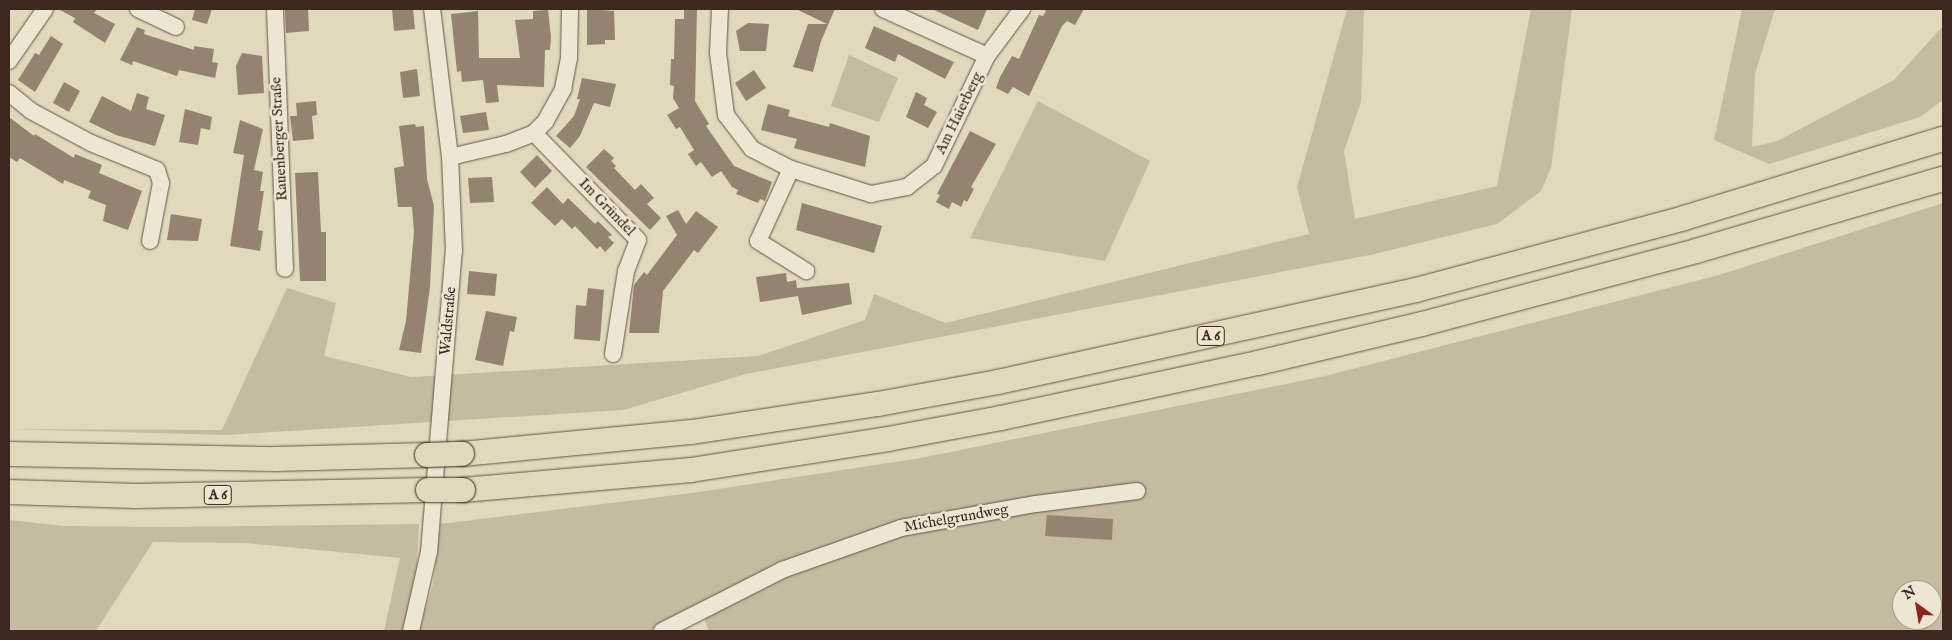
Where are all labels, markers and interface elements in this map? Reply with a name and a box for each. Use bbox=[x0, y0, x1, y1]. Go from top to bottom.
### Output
street label: Am Haierberg bbox=[931, 69, 987, 157]
street label: Rauenberger Straße bbox=[267, 77, 291, 201]
street label: Im Gründel bbox=[575, 174, 639, 240]
street label: Waldstraße bbox=[436, 286, 460, 356]
road number: A 6 bbox=[1196, 324, 1226, 348]
road number: A 6 bbox=[203, 484, 233, 506]
street label: Michelgrundweg bbox=[902, 500, 1010, 536]
north arrow bbox=[1892, 580, 1942, 630]
text: N bbox=[1900, 582, 1919, 604]

